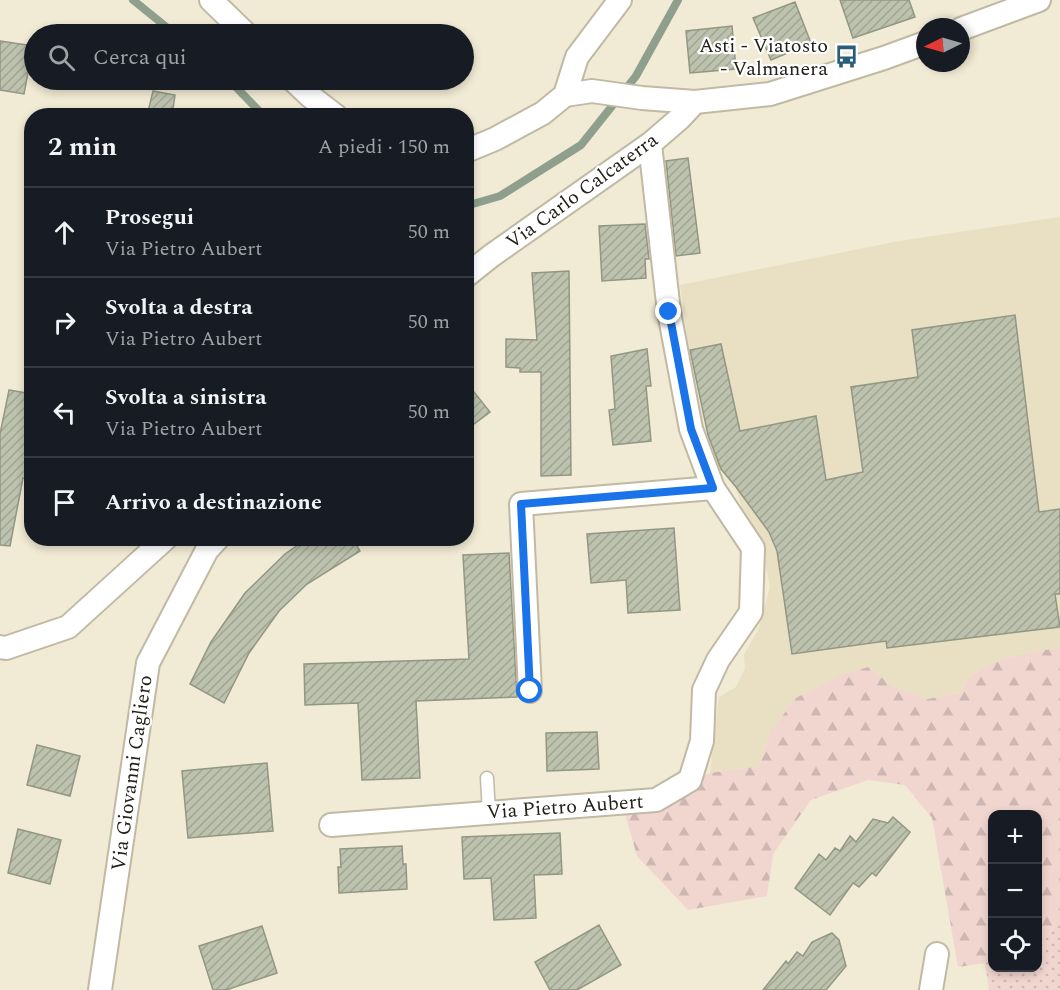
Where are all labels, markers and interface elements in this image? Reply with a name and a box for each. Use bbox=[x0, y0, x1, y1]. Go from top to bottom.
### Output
north arrow bbox=[916, 18, 970, 72]
search box bbox=[24, 24, 474, 90]
place label: Asti - Viatosto - Valmanera bbox=[699, 31, 828, 84]
icon: search bbox=[45, 41, 78, 74]
text: Cerca qui bbox=[93, 41, 187, 74]
bus stop icon: Asti - Viatosto - Valmanera bbox=[833, 44, 859, 70]
street label: Via Carlo Calcaterra bbox=[500, 125, 665, 257]
text: 2 min bbox=[48, 127, 117, 167]
text: A piedi · 150 m bbox=[318, 132, 450, 162]
text: Prosegui bbox=[105, 201, 194, 234]
icon: ahead bbox=[48, 216, 81, 249]
text: 50 m bbox=[408, 217, 450, 247]
text: Via Pietro Aubert bbox=[105, 234, 262, 264]
text: Svolta a destra bbox=[105, 291, 252, 324]
route end bbox=[655, 298, 681, 324]
icon: right bbox=[48, 306, 81, 339]
text: 50 m bbox=[408, 307, 450, 337]
text: Via Pietro Aubert bbox=[105, 324, 262, 354]
text: Svolta a sinistra bbox=[105, 381, 267, 414]
icon: left bbox=[48, 396, 81, 429]
text: 50 m bbox=[408, 397, 450, 427]
text: Via Pietro Aubert bbox=[105, 414, 262, 444]
icon: arrive bbox=[48, 486, 81, 519]
text: Arrivo a destinazione bbox=[105, 486, 322, 519]
street label: Via Giovanni Cagliero bbox=[103, 673, 161, 873]
route start bbox=[516, 677, 542, 703]
street label: Via Pietro Aubert bbox=[485, 787, 645, 827]
map controls bbox=[988, 810, 1042, 972]
button: + bbox=[988, 810, 1042, 864]
button: − bbox=[988, 864, 1042, 918]
button: locate bbox=[988, 918, 1042, 972]

